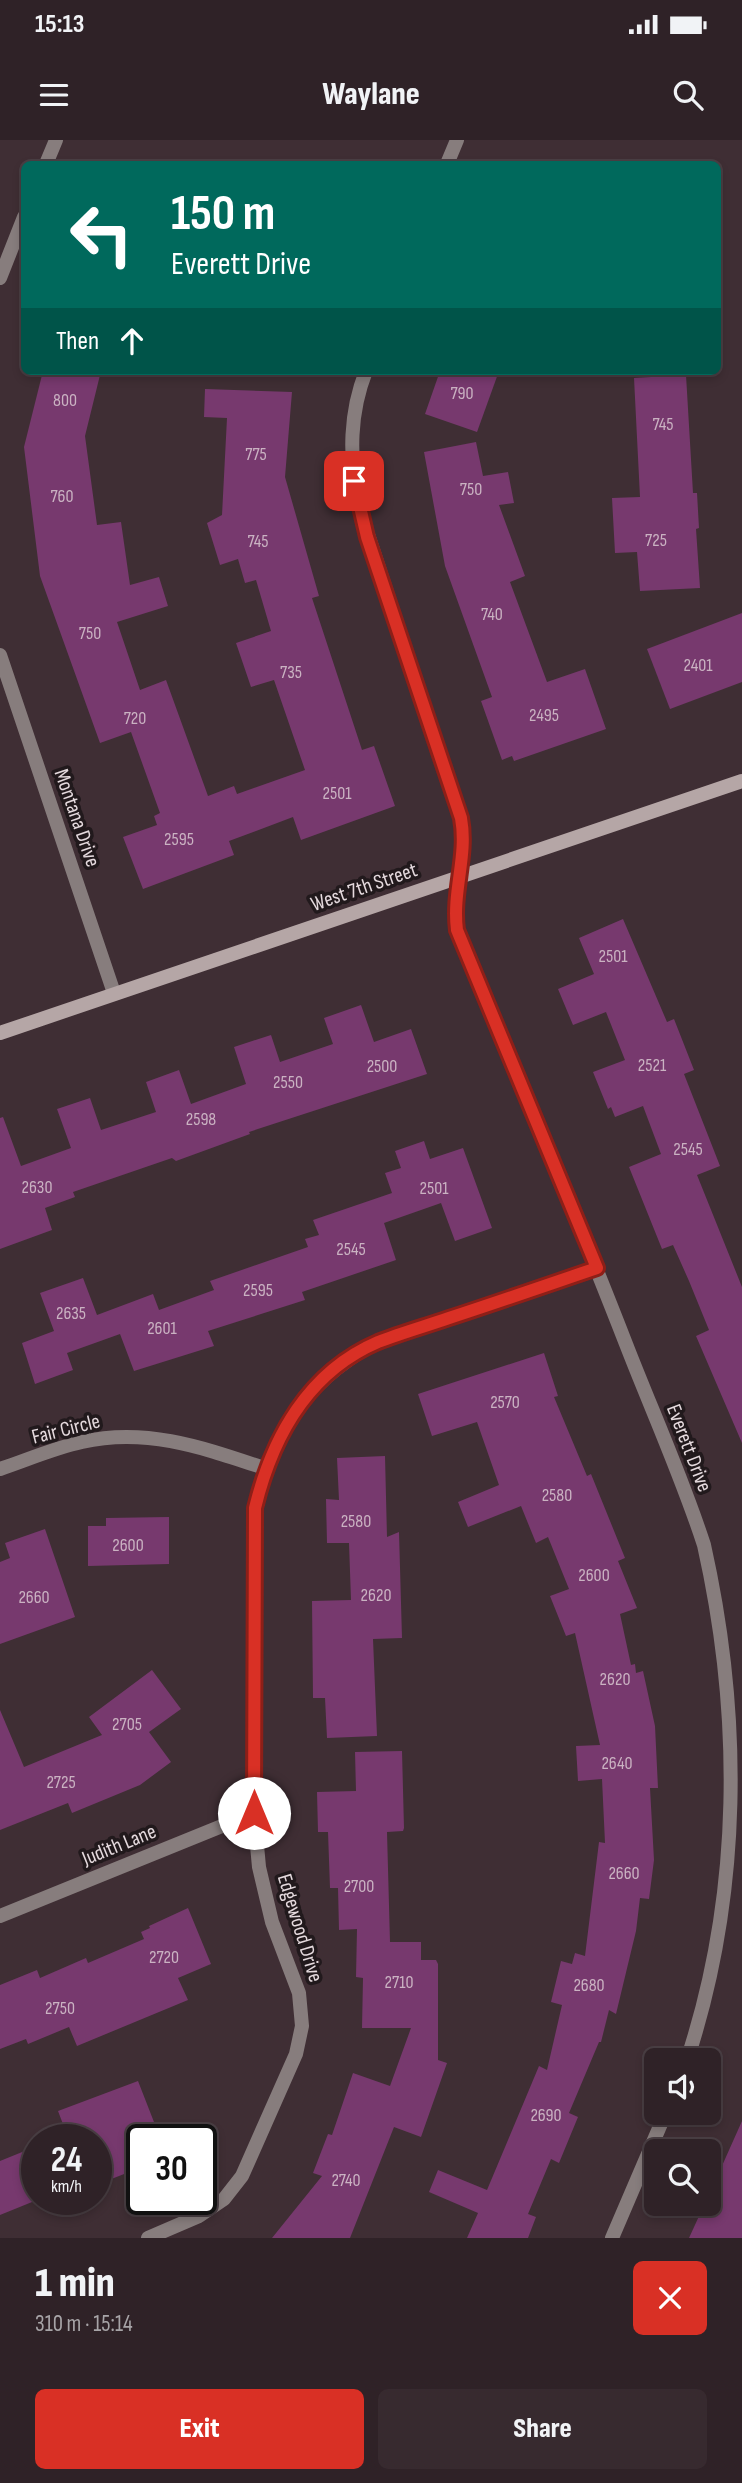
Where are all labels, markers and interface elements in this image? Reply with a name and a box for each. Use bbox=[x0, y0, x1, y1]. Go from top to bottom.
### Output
text: 15:13 bbox=[35, 9, 84, 40]
text: Waylane bbox=[322, 75, 420, 114]
icon: menu bbox=[35, 76, 73, 114]
icon: search bbox=[669, 76, 707, 114]
text: 150 m bbox=[171, 185, 275, 244]
icon: left bbox=[56, 189, 147, 280]
text: Everett Drive bbox=[171, 245, 311, 284]
icon: ahead bbox=[113, 322, 151, 360]
text: Then bbox=[56, 326, 99, 357]
house number: 790 bbox=[450, 383, 474, 404]
house number: 800 bbox=[53, 390, 77, 411]
house number: 745 bbox=[652, 414, 674, 435]
house number: 775 bbox=[245, 444, 267, 465]
pin bbox=[324, 451, 384, 511]
icon: arrive bbox=[335, 462, 373, 500]
house number: 750 bbox=[460, 479, 482, 500]
house number: 760 bbox=[50, 486, 74, 507]
house number: 725 bbox=[645, 530, 667, 551]
house number: 745 bbox=[247, 531, 269, 552]
house number: 740 bbox=[481, 604, 503, 625]
house number: 750 bbox=[79, 623, 101, 644]
house number: 2401 bbox=[683, 655, 713, 676]
house number: 735 bbox=[280, 662, 302, 683]
house number: 2495 bbox=[529, 705, 559, 726]
house number: 720 bbox=[124, 708, 146, 729]
street label: Montana Drive bbox=[49, 766, 105, 870]
house number: 2501 bbox=[323, 783, 352, 804]
house number: 2595 bbox=[164, 829, 194, 850]
street label: West 7th Street bbox=[308, 857, 420, 917]
house number: 2501 bbox=[599, 946, 628, 967]
house number: 2521 bbox=[638, 1055, 667, 1076]
house number: 2500 bbox=[367, 1056, 397, 1077]
house number: 2550 bbox=[273, 1072, 303, 1093]
house number: 2598 bbox=[186, 1109, 216, 1130]
house number: 2545 bbox=[673, 1139, 703, 1160]
house number: 2630 bbox=[22, 1177, 52, 1198]
house number: 2501 bbox=[420, 1178, 449, 1199]
house number: 2545 bbox=[336, 1239, 366, 1260]
house number: 2595 bbox=[243, 1280, 273, 1301]
house number: 2635 bbox=[56, 1303, 86, 1324]
house number: 2601 bbox=[147, 1318, 178, 1339]
house number: 2570 bbox=[490, 1392, 520, 1413]
street label: Everett Drive bbox=[661, 1401, 717, 1495]
street label: Fair Circle bbox=[29, 1408, 103, 1450]
house number: 2580 bbox=[542, 1485, 572, 1506]
house number: 2580 bbox=[341, 1511, 371, 1532]
house number: 2600 bbox=[112, 1535, 144, 1556]
house number: 2600 bbox=[578, 1565, 610, 1586]
house number: 2620 bbox=[361, 1585, 391, 1606]
house number: 2660 bbox=[18, 1587, 50, 1608]
house number: 2620 bbox=[600, 1669, 630, 1690]
house number: 2705 bbox=[112, 1714, 142, 1735]
house number: 2640 bbox=[601, 1753, 633, 1774]
house number: 2725 bbox=[46, 1772, 76, 1793]
position arrow bbox=[217, 1776, 291, 1850]
street label: Judith Lane bbox=[77, 1819, 160, 1872]
house number: 2660 bbox=[608, 1863, 640, 1884]
street label: Edgewood Drive bbox=[272, 1871, 328, 1985]
house number: 2700 bbox=[344, 1876, 374, 1897]
house number: 2720 bbox=[149, 1947, 179, 1968]
house number: 2710 bbox=[384, 1972, 414, 1993]
house number: 2680 bbox=[573, 1975, 605, 1996]
house number: 2750 bbox=[45, 1998, 75, 2019]
map controls bbox=[644, 2048, 721, 2216]
button: sound bbox=[644, 2048, 721, 2125]
house number: 2690 bbox=[530, 2105, 562, 2126]
speed limit sign: 30 bbox=[126, 2124, 217, 2215]
text: 24 bbox=[51, 2139, 82, 2182]
button: search bbox=[644, 2139, 721, 2216]
house number: 2740 bbox=[331, 2170, 361, 2191]
text: km/h bbox=[51, 2176, 82, 2197]
text: 1 min bbox=[35, 2258, 115, 2309]
button: close bbox=[633, 2261, 707, 2335]
text: 310 m · 15:14 bbox=[35, 2310, 133, 2338]
button: Exit bbox=[35, 2389, 364, 2469]
button: Share bbox=[378, 2389, 707, 2469]

